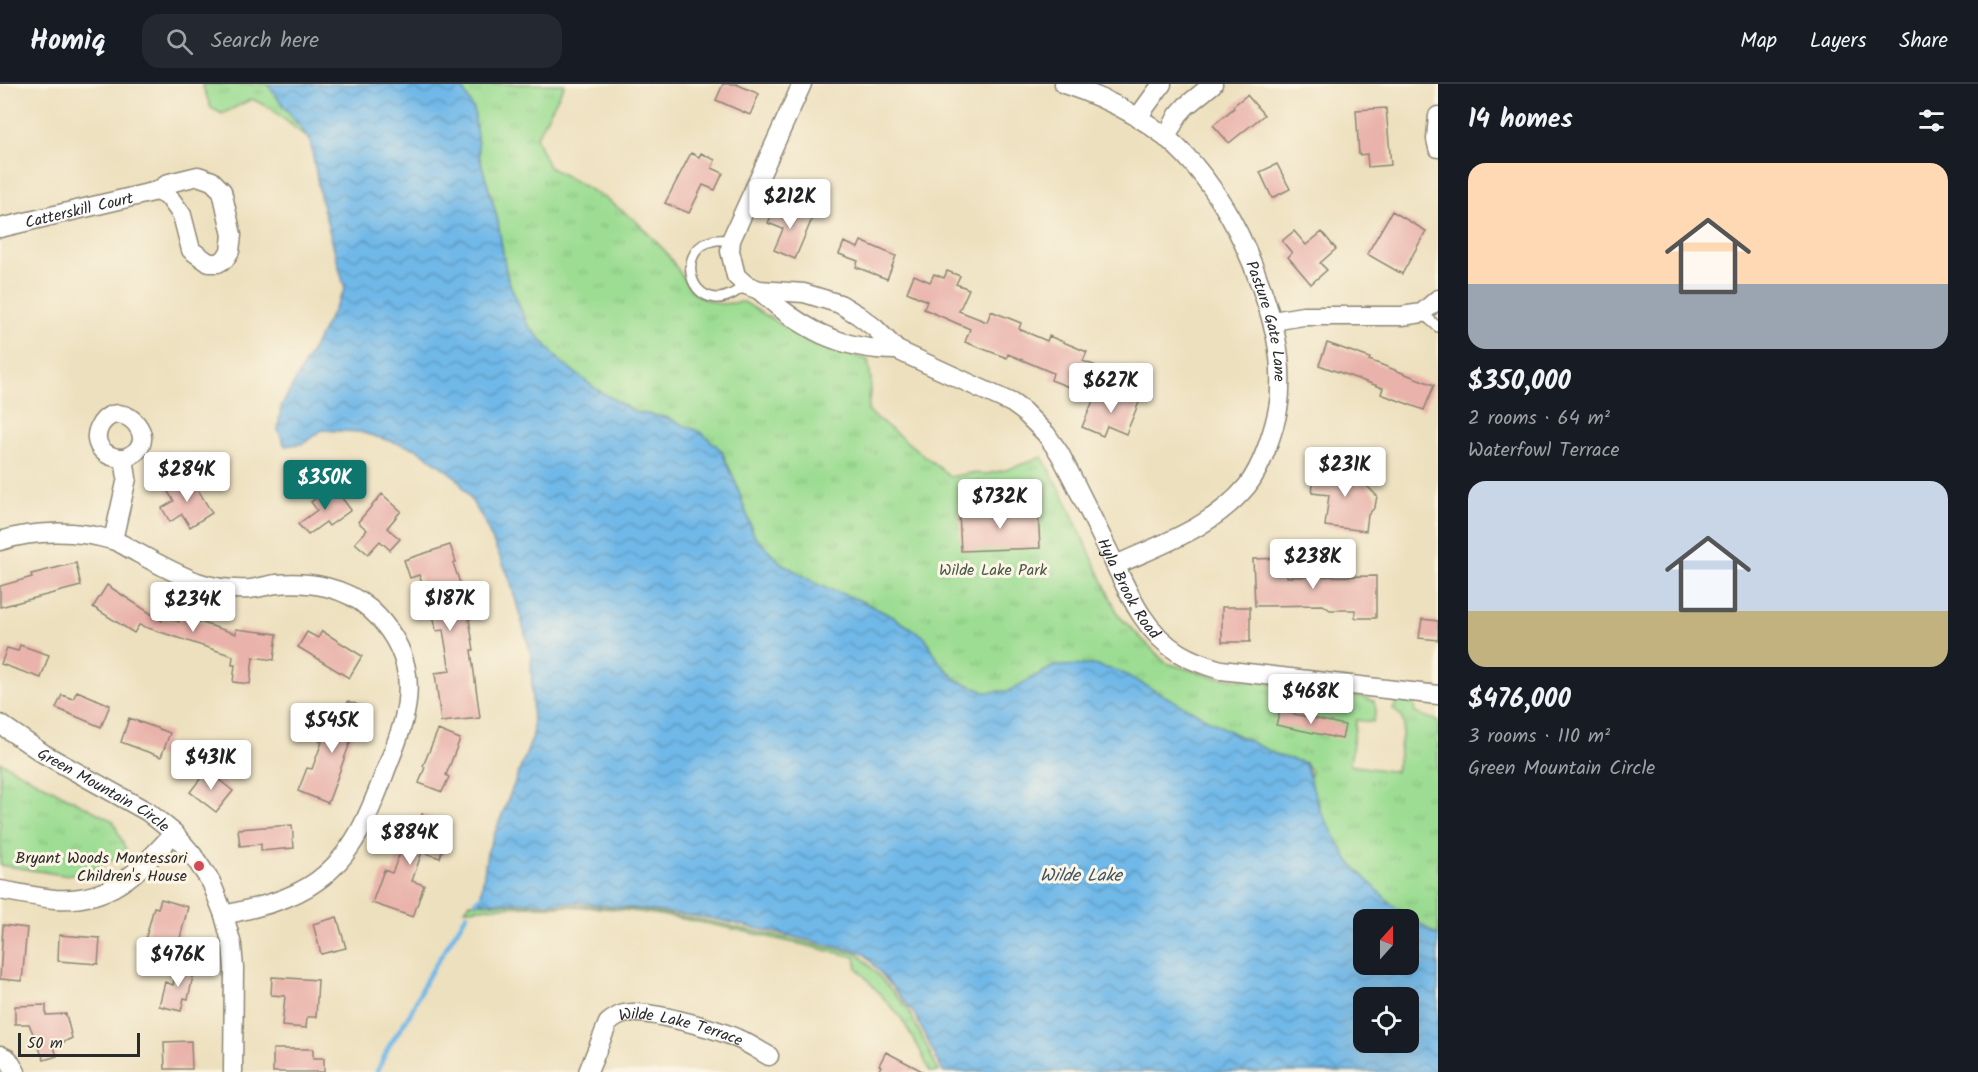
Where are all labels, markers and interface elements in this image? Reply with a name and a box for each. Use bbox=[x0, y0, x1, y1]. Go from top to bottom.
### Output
search box bbox=[142, 14, 562, 68]
text: Homiq bbox=[30, 19, 106, 64]
text: Search here bbox=[211, 24, 319, 59]
icon: search bbox=[163, 25, 196, 58]
text: Map bbox=[1740, 25, 1777, 58]
text: Layers bbox=[1810, 25, 1866, 58]
text: Share bbox=[1899, 25, 1948, 58]
text: 14 homes bbox=[1468, 99, 1573, 141]
icon: filters bbox=[1915, 104, 1948, 137]
pin: $212K bbox=[748, 179, 832, 230]
text: $212K bbox=[763, 182, 817, 214]
street label: Catterskill Court bbox=[23, 186, 137, 236]
icon: home bbox=[1654, 202, 1762, 310]
street label: Pasture Gate Lane bbox=[1238, 257, 1291, 382]
text: $350,000 bbox=[1468, 361, 1571, 403]
pin: $627K bbox=[1069, 363, 1153, 414]
text: $627K bbox=[1083, 366, 1139, 398]
text: 2 rooms · 64 m² bbox=[1468, 403, 1610, 435]
text: Waterfowl Terrace bbox=[1468, 435, 1620, 467]
pin: $231K bbox=[1303, 447, 1387, 498]
text: $231K bbox=[1319, 450, 1371, 482]
pin: $284K bbox=[145, 452, 229, 503]
text: $284K bbox=[158, 455, 216, 487]
pin: $350K bbox=[283, 460, 367, 511]
text: $350K bbox=[297, 463, 353, 495]
pin: $732K bbox=[958, 479, 1042, 530]
text: $732K bbox=[972, 482, 1028, 514]
icon: home bbox=[1654, 520, 1762, 628]
street label: Hyla Brook Road bbox=[1090, 534, 1167, 646]
pin: $238K bbox=[1271, 539, 1355, 590]
text: $238K bbox=[1284, 542, 1342, 574]
park label: Wilde Lake Park bbox=[939, 558, 1048, 583]
pin: $187K bbox=[408, 581, 492, 632]
pin: $234K bbox=[151, 582, 235, 633]
text: $187K bbox=[424, 584, 476, 616]
text: $234K bbox=[164, 585, 222, 617]
pin: $468K bbox=[1269, 674, 1353, 725]
text: $468K bbox=[1282, 677, 1340, 709]
text: $476,000 bbox=[1468, 679, 1571, 721]
pin: $545K bbox=[290, 703, 374, 754]
text: $545K bbox=[304, 706, 360, 738]
text: 3 rooms · 110 m² bbox=[1468, 721, 1610, 753]
pin: $431K bbox=[169, 740, 253, 791]
street label: Green Mountain Circle bbox=[32, 742, 175, 839]
text: $431K bbox=[185, 743, 237, 775]
text: Green Mountain Circle bbox=[1468, 753, 1655, 785]
pin: $884K bbox=[368, 815, 452, 866]
text: $884K bbox=[381, 818, 439, 850]
place label: Bryant Woods Montessori Children's House bbox=[15, 846, 188, 889]
marker: Bryant Woods Montessori Children's House bbox=[192, 859, 206, 873]
water label: Wilde Lake bbox=[1040, 862, 1124, 891]
north arrow bbox=[1353, 909, 1419, 975]
map controls bbox=[1353, 909, 1419, 1053]
pin: $476K bbox=[136, 937, 220, 988]
text: $476K bbox=[150, 940, 206, 972]
button: locate bbox=[1353, 987, 1419, 1053]
street label: Wilde Lake Terrace bbox=[616, 1002, 747, 1054]
scale bar bbox=[18, 1030, 140, 1058]
text: 50 m bbox=[27, 1031, 63, 1056]

